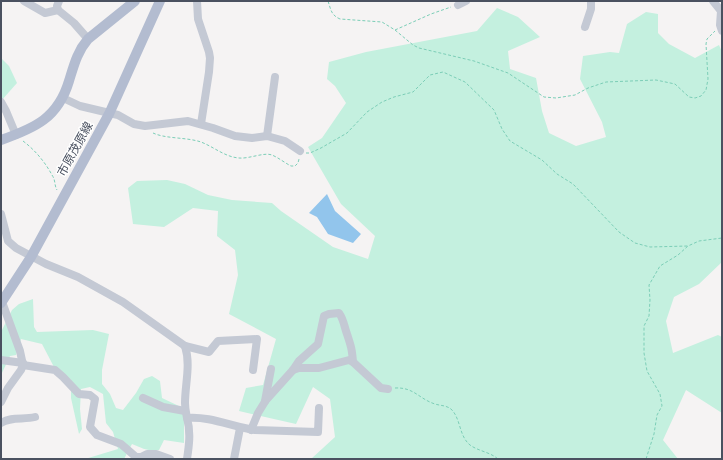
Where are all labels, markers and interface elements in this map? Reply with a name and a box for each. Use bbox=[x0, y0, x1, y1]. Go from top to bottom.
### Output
street label: 市原茂原線 bbox=[53, 118, 97, 180]

